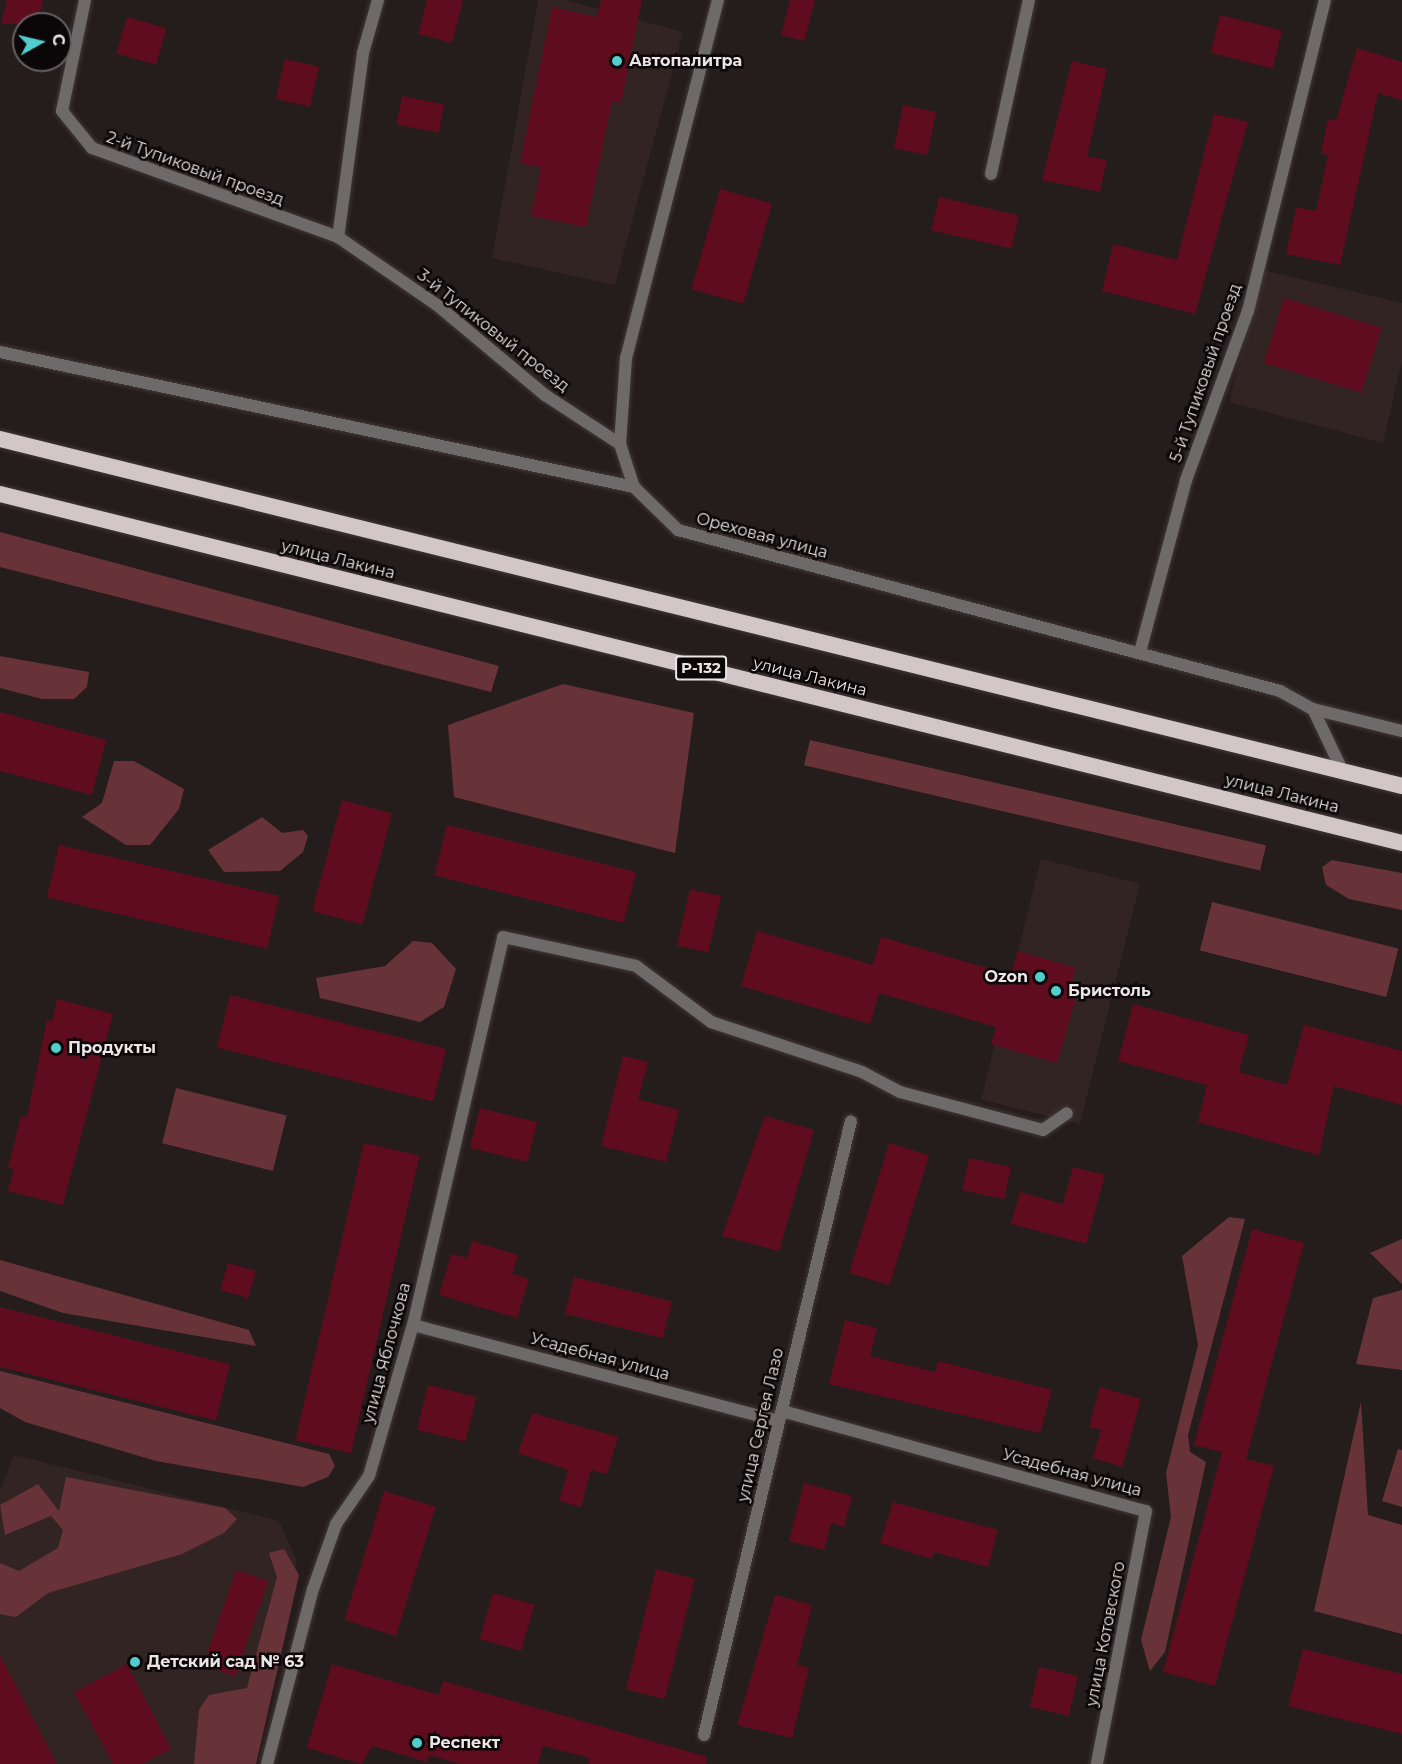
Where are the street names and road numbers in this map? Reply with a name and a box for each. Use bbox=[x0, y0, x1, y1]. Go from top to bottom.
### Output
street label: 2-й Тупиковый проезд bbox=[104, 128, 286, 210]
street label: 3-й Тупиковый проезд bbox=[413, 266, 573, 396]
street label: 5-й Тупиковый проезд bbox=[1166, 281, 1246, 465]
street label: Ореховая улица bbox=[694, 509, 830, 563]
street label: улица Лакина bbox=[279, 537, 397, 583]
street label: улица Лакина bbox=[751, 654, 869, 700]
road number: Р-132 bbox=[674, 656, 728, 680]
street label: улица Лакина bbox=[1223, 771, 1341, 817]
street label: улица Яблочкова bbox=[359, 1281, 415, 1425]
street label: Усадебная улица bbox=[528, 1329, 672, 1385]
street label: улица Сергея Лазо bbox=[734, 1346, 788, 1504]
street label: Усадебная улица bbox=[1000, 1445, 1144, 1501]
street label: улица Котовского bbox=[1083, 1560, 1129, 1708]

